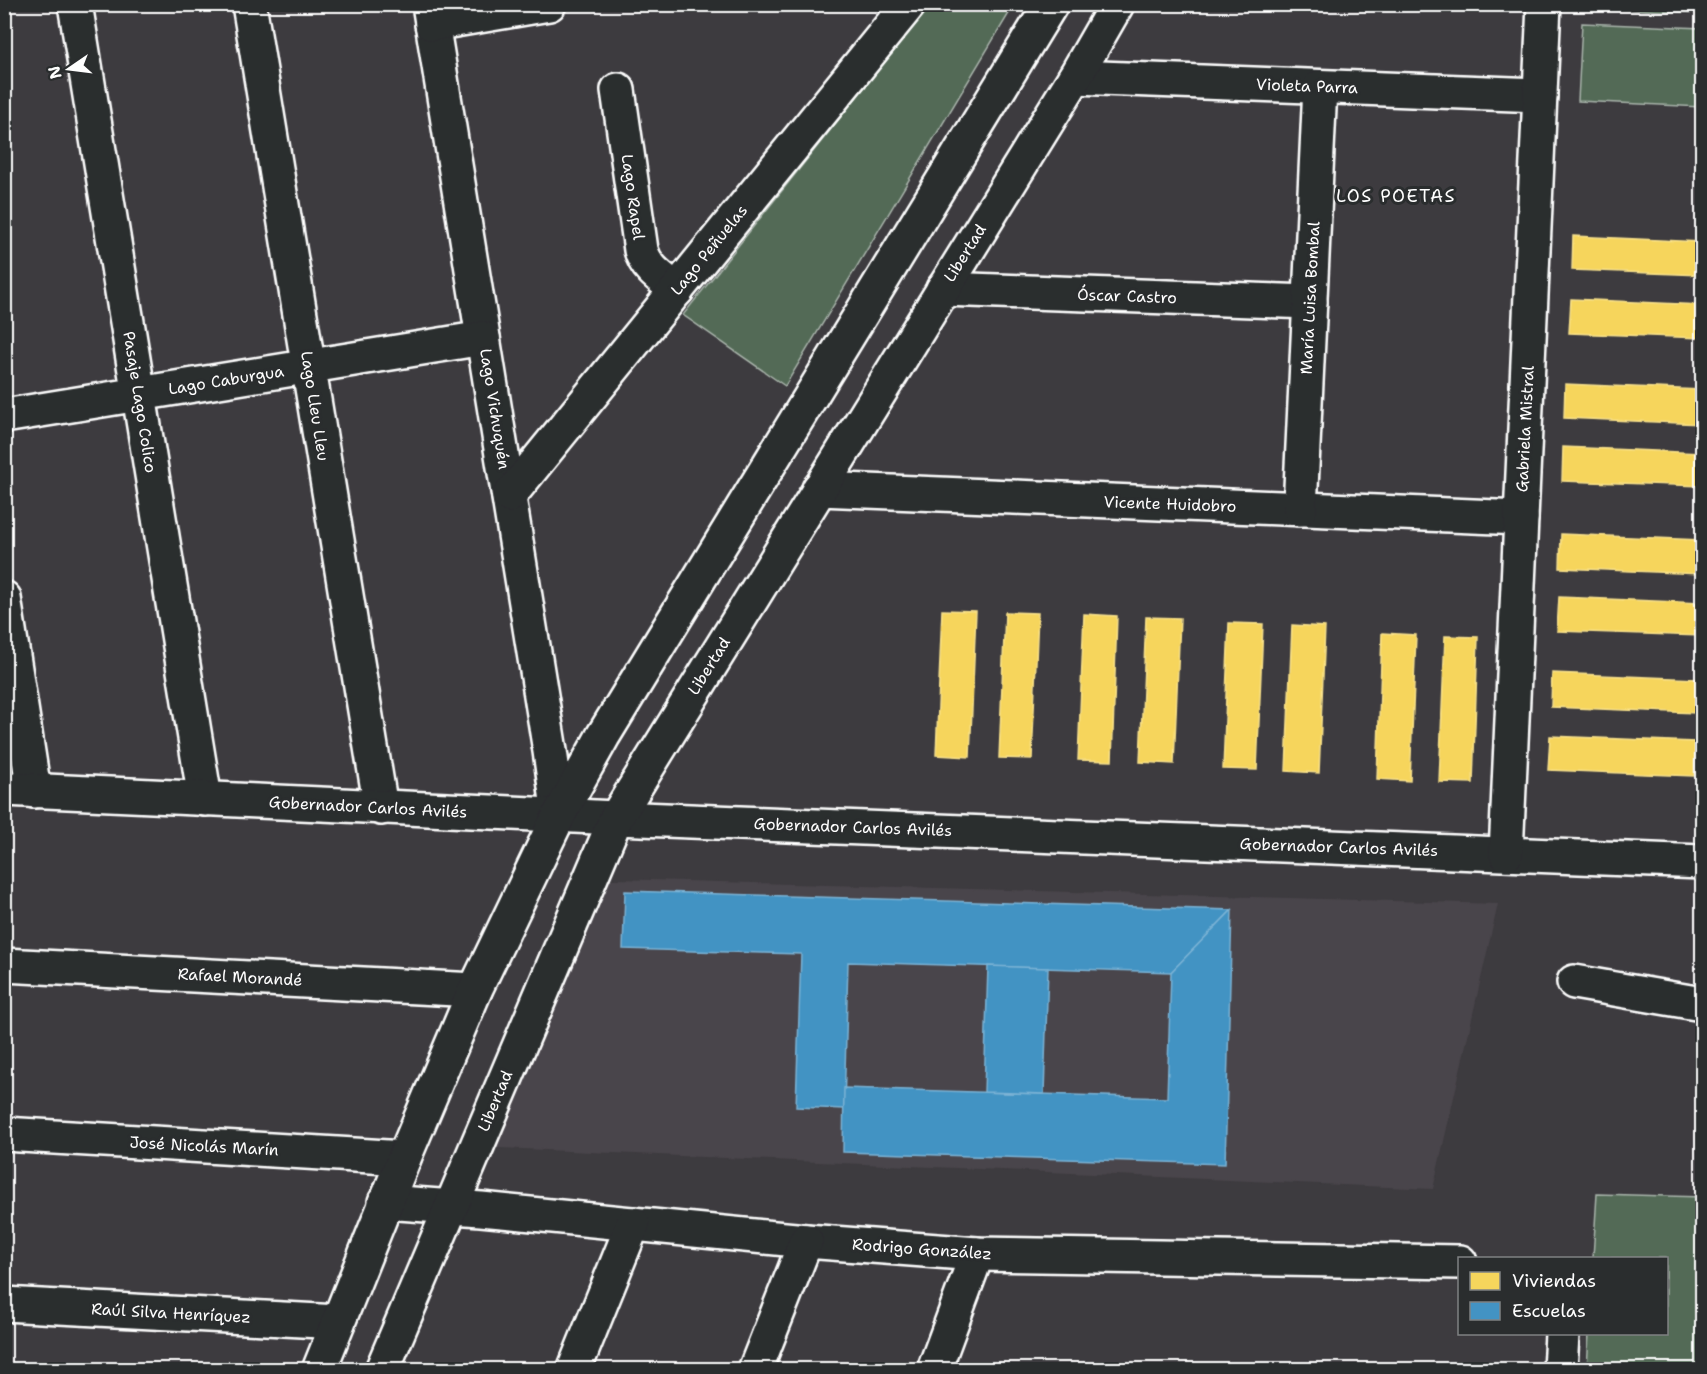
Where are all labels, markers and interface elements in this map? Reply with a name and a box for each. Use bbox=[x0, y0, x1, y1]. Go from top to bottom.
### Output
north arrow bbox=[39, 39, 99, 99]
text: N bbox=[43, 64, 67, 81]
street label: Violeta Parra bbox=[1256, 74, 1358, 98]
street label: Lago Rapel bbox=[617, 153, 649, 241]
district label: LOS POETAS bbox=[1336, 184, 1456, 208]
street label: Lago Peñuelas bbox=[666, 200, 752, 300]
street label: Libertad bbox=[939, 220, 991, 286]
street label: María Luisa Bombal bbox=[1296, 221, 1325, 375]
street label: Óscar Castro bbox=[1077, 284, 1177, 308]
street label: Pasaje Lago Colico bbox=[118, 330, 162, 474]
street label: Lago Vichuquén bbox=[475, 347, 515, 471]
street label: Lago Lleu Lleu bbox=[296, 350, 334, 462]
street label: Lago Caburgua bbox=[167, 360, 285, 400]
street label: Gabriela Mistral bbox=[1511, 365, 1539, 493]
street label: Vicente Huidobro bbox=[1103, 491, 1237, 517]
street label: Libertad bbox=[683, 633, 735, 699]
street label: Gobernador Carlos Avilés bbox=[268, 791, 468, 823]
street label: Gobernador Carlos Avilés bbox=[753, 813, 953, 841]
street label: Gobernador Carlos Avilés bbox=[1239, 833, 1439, 861]
street label: Rafael Morandé bbox=[177, 963, 303, 991]
street label: Libertad bbox=[473, 1067, 517, 1135]
street label: José Nicolás Marín bbox=[129, 1132, 279, 1160]
street label: Rodrigo González bbox=[851, 1234, 993, 1264]
legend bbox=[1458, 1257, 1668, 1335]
text: Viviendas bbox=[1512, 1269, 1596, 1293]
street label: Raúl Silva Henríquez bbox=[91, 1298, 251, 1328]
text: Escuelas bbox=[1512, 1299, 1586, 1323]

